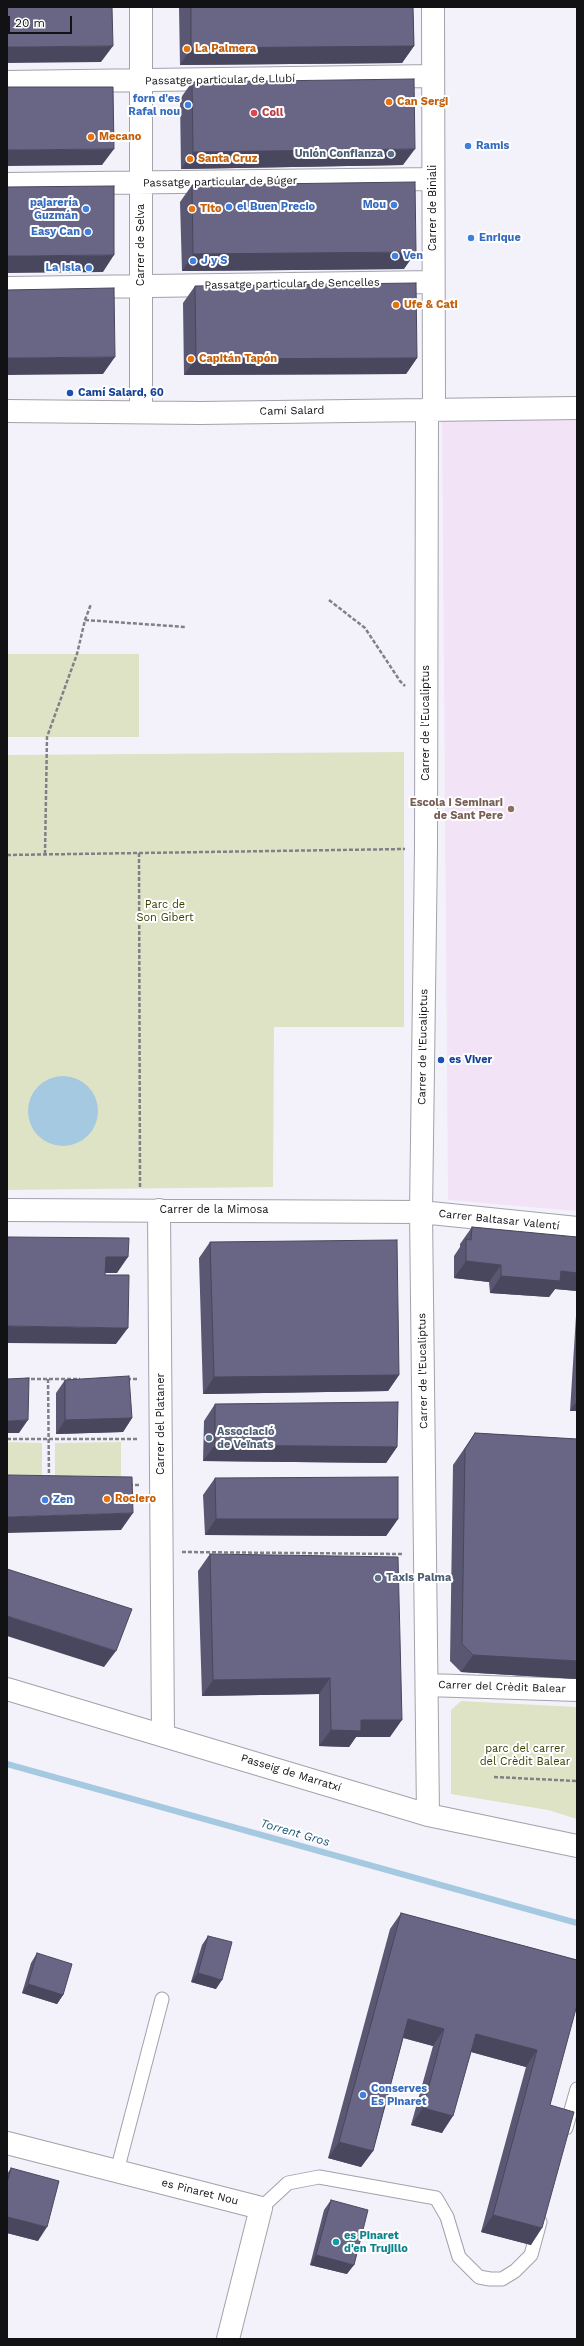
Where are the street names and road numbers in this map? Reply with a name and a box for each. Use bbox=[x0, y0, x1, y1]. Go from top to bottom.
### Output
street label: Passatge particular de Llubí bbox=[145, 72, 295, 88]
street label: Carrer de Biniali bbox=[426, 165, 440, 251]
street label: Passatge particular de Búger bbox=[143, 174, 297, 190]
street label: Carrer de Selva bbox=[134, 204, 148, 286]
street label: Passatge particular de Sencelles bbox=[204, 276, 380, 292]
street label: Camí Salard bbox=[259, 404, 325, 418]
street label: Carrer de l'Eucaliptus bbox=[419, 665, 433, 781]
street label: Carrer de l'Eucaliptus bbox=[415, 989, 431, 1105]
street label: Carrer de la Mimosa bbox=[160, 1203, 268, 1217]
street label: Carrer Baltasar Valentí bbox=[438, 1207, 560, 1233]
street label: Carrer de l'Eucaliptus bbox=[415, 1313, 431, 1429]
street label: Carrer del Plataner bbox=[154, 1373, 168, 1475]
street label: Carrer del Crèdit Balear bbox=[438, 1678, 566, 1696]
street label: Passeig de Marratxí bbox=[239, 1751, 343, 1795]
street label: es Pinaret Nou bbox=[160, 2176, 240, 2208]

